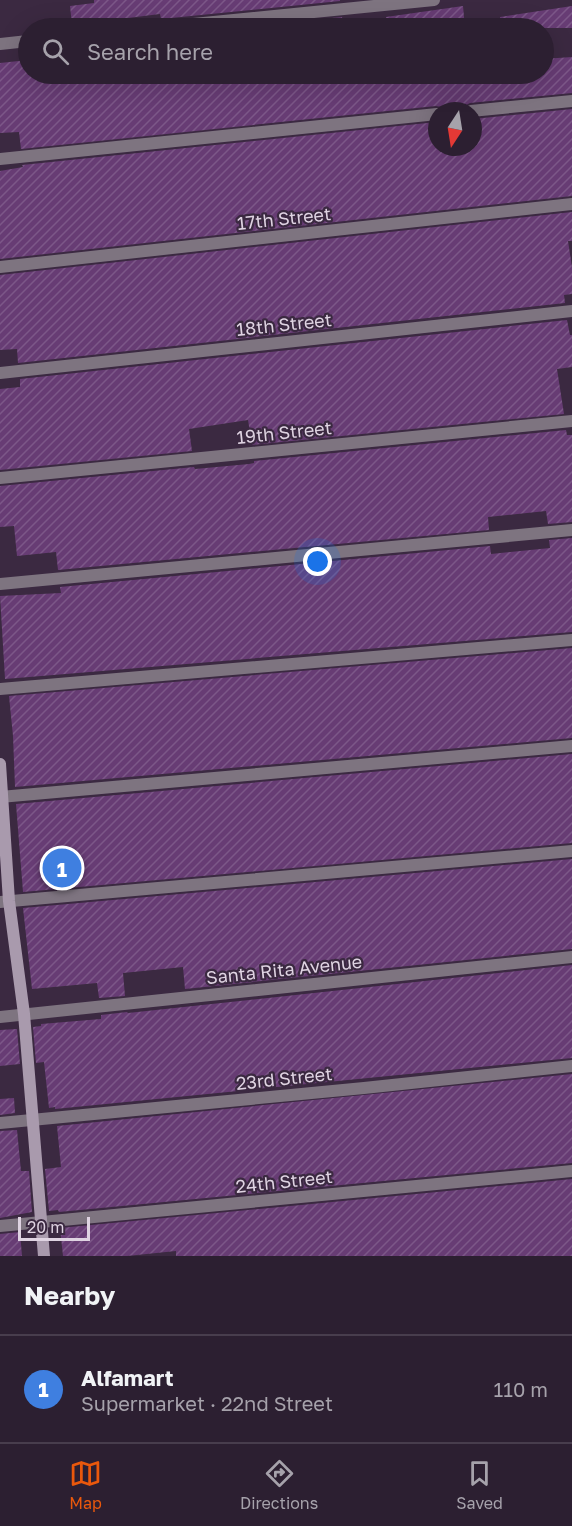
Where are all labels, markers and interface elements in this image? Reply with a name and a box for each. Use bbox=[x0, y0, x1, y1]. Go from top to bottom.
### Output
search box bbox=[18, 18, 554, 84]
icon: search bbox=[39, 35, 72, 68]
text: Search here bbox=[87, 38, 213, 65]
north arrow bbox=[428, 102, 482, 156]
street label: 17th Street bbox=[236, 202, 332, 234]
street label: 18th Street bbox=[235, 308, 333, 340]
street label: 19th Street bbox=[235, 416, 333, 448]
your location bbox=[303, 547, 332, 576]
pin: 1 bbox=[42, 846, 82, 890]
street label: Santa Rita Avenue bbox=[205, 950, 363, 988]
street label: 23rd Street bbox=[235, 1062, 333, 1094]
street label: 24th Street bbox=[234, 1165, 334, 1197]
scale bar bbox=[18, 1214, 90, 1242]
text: 20 m bbox=[27, 1217, 64, 1237]
text: Nearby bbox=[24, 1280, 115, 1311]
text: Alfamart bbox=[81, 1364, 174, 1391]
text: 1 bbox=[38, 1377, 49, 1401]
text: 110 m bbox=[494, 1377, 548, 1401]
text: Supermarket · 22nd Street bbox=[81, 1391, 333, 1415]
tab: Map bbox=[69, 1457, 102, 1513]
tab: Directions bbox=[240, 1457, 318, 1513]
tab: Saved bbox=[456, 1457, 503, 1513]

